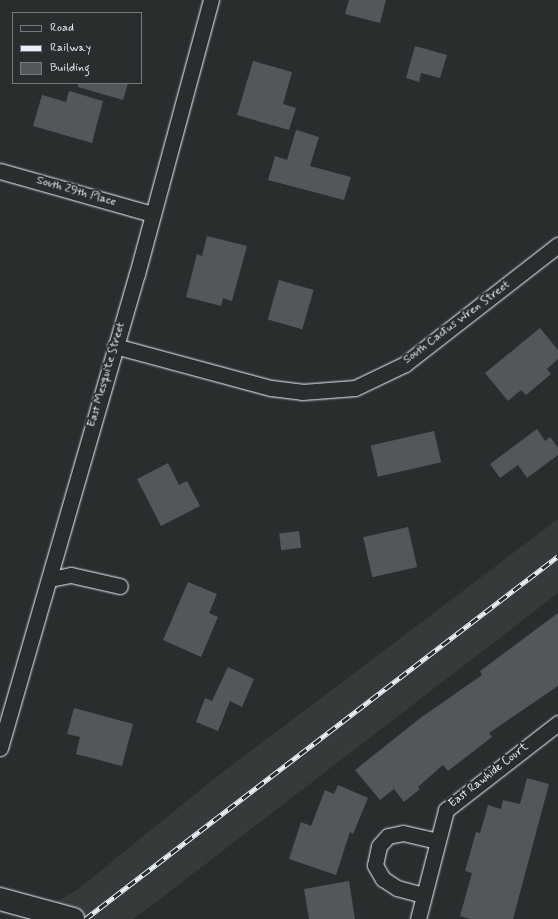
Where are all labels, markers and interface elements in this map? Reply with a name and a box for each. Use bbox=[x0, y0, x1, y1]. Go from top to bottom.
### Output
legend bbox=[12, 12, 142, 84]
text: Road bbox=[50, 20, 74, 36]
text: Railway bbox=[50, 40, 91, 56]
text: Building bbox=[50, 60, 90, 76]
street label: South 29th Place bbox=[35, 174, 117, 210]
street label: South Cactus Wren Street bbox=[399, 277, 515, 369]
street label: East Mesquite Street bbox=[85, 320, 129, 430]
street label: East Rawhide Court bbox=[446, 741, 532, 811]

